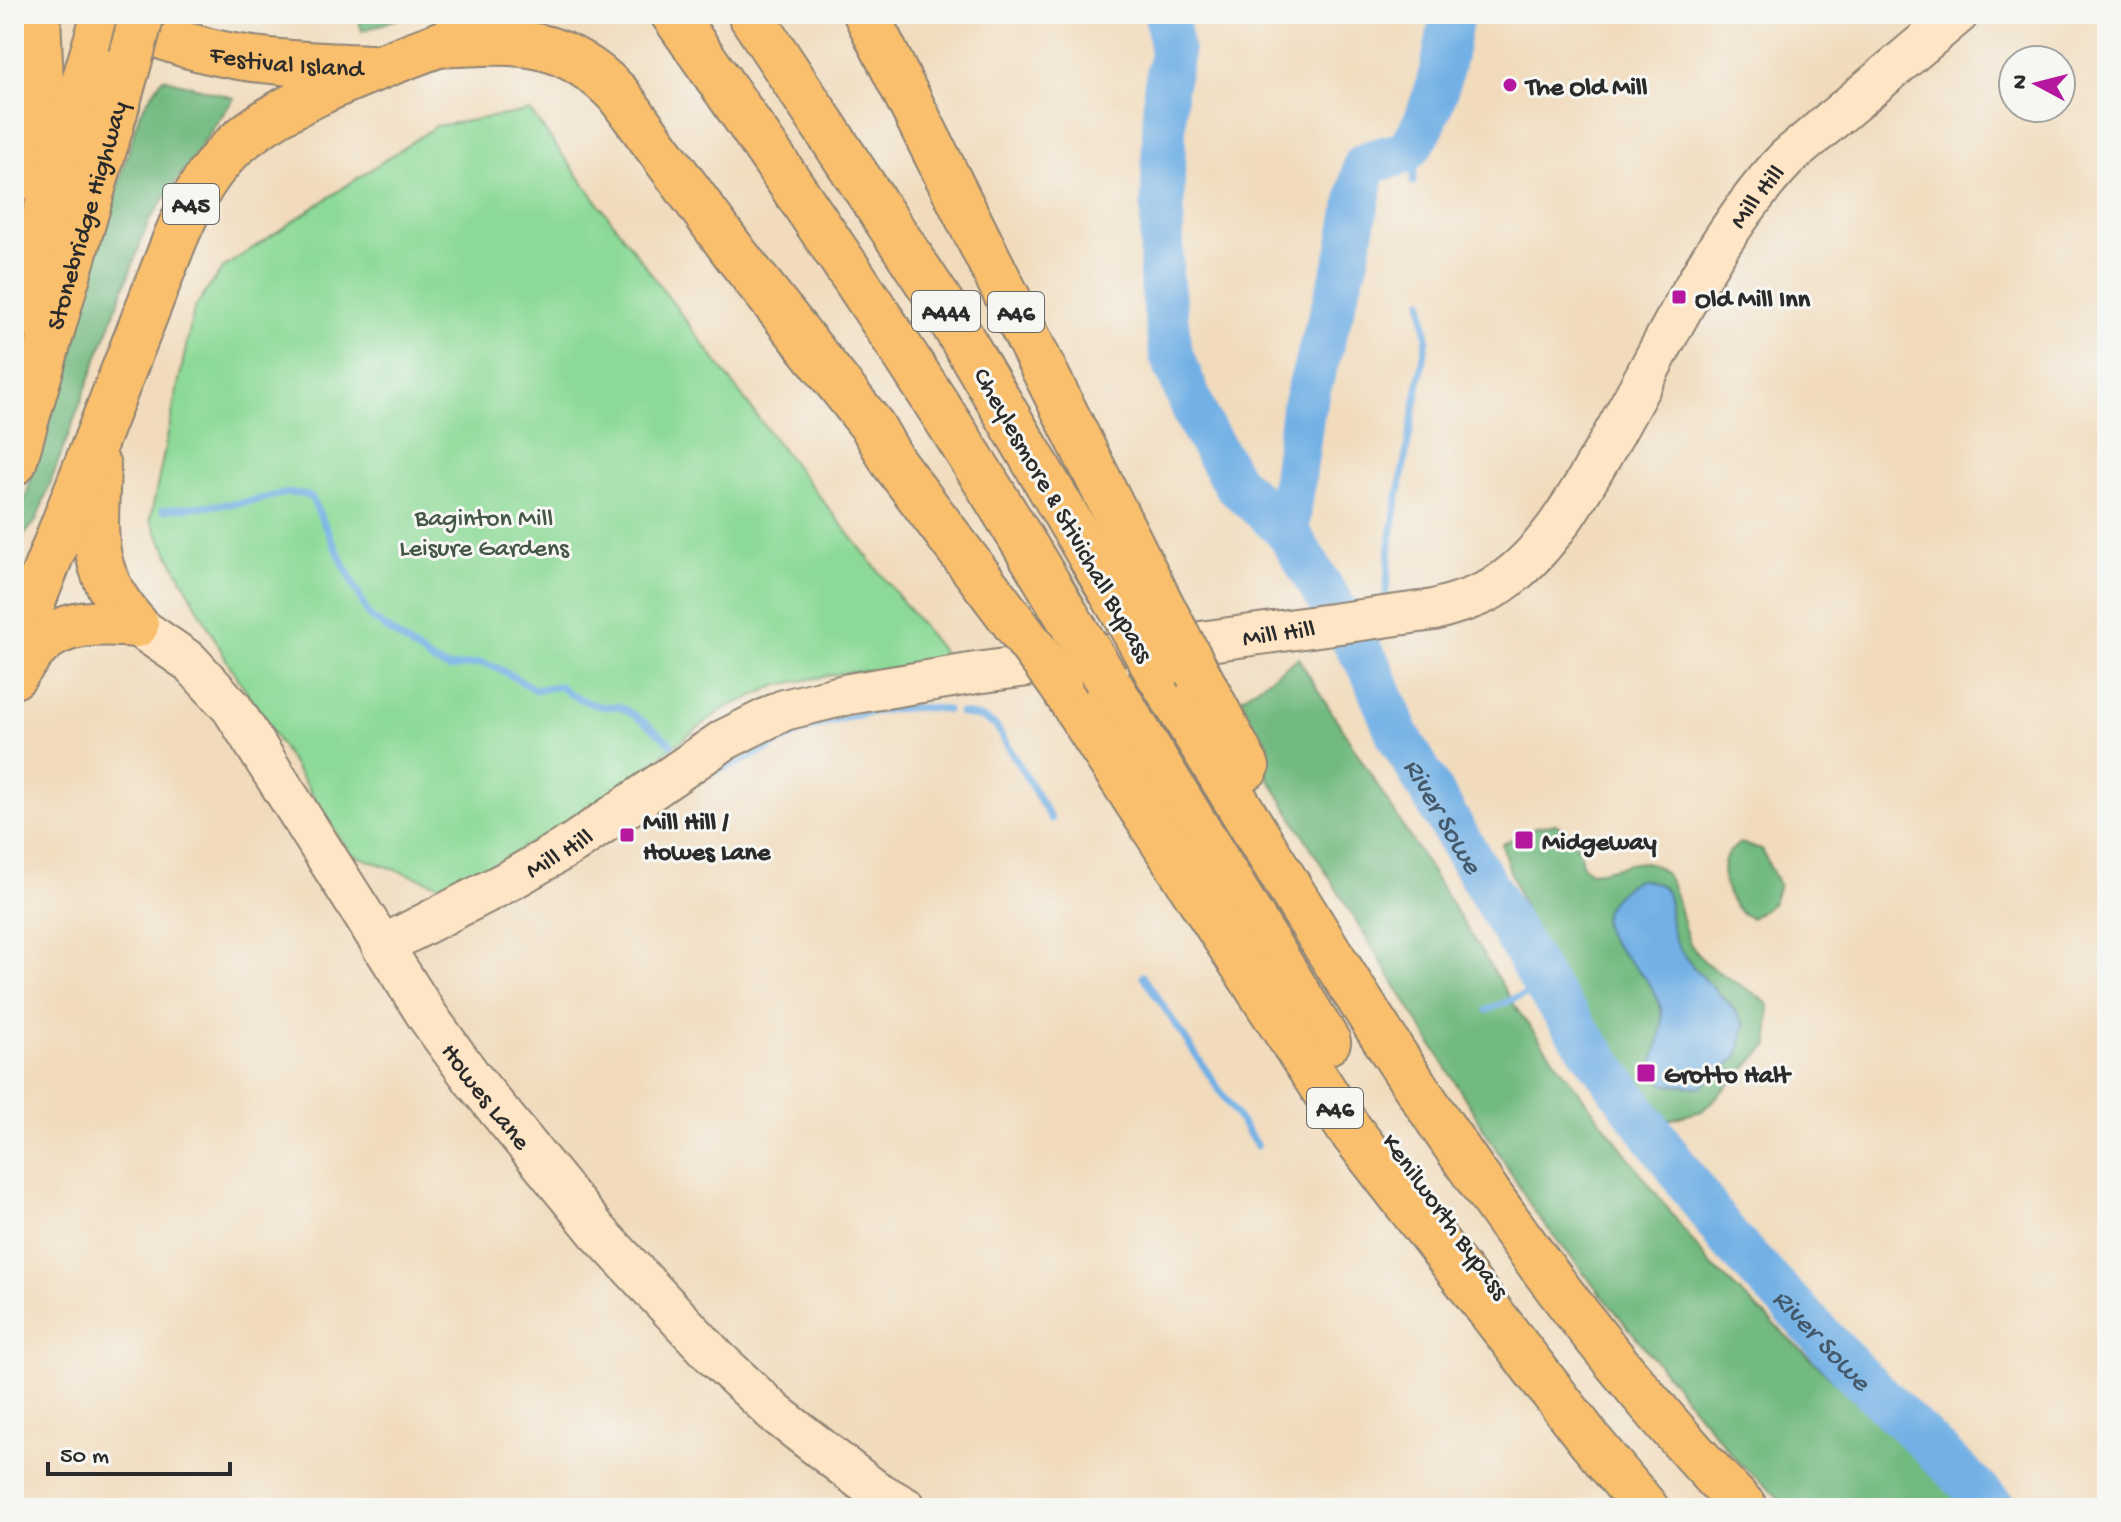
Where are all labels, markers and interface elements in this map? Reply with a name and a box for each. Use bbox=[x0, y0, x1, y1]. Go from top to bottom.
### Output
street label: Festival Island bbox=[205, 41, 366, 87]
north arrow bbox=[1997, 44, 2077, 124]
text: N bbox=[2007, 73, 2035, 91]
place label: The Old Mill bbox=[1524, 74, 1648, 105]
marker: The Old Mill bbox=[1501, 76, 1519, 94]
street label: Stonebridge Highway bbox=[42, 98, 137, 334]
street label: Mill Hill bbox=[1724, 160, 1794, 236]
road number: A45 bbox=[163, 184, 219, 224]
place label: Old Mill Inn bbox=[1695, 286, 1811, 317]
marker: Old Mill Inn bbox=[1670, 288, 1688, 306]
road number: A444 bbox=[912, 291, 980, 331]
road number: A46 bbox=[988, 292, 1044, 332]
street label: Cheylesmore & Stivichall Bypass bbox=[964, 364, 1159, 670]
park label: Baginton Mill Leisure Gardens bbox=[399, 505, 570, 566]
street label: Mill Hill bbox=[1241, 615, 1318, 656]
water label: River Sowe bbox=[1394, 754, 1488, 882]
place label: Mill Hill / Howes Lane bbox=[643, 809, 772, 870]
street label: Mill Hill bbox=[521, 823, 601, 888]
marker: Mill Hill / Howes Lane bbox=[618, 826, 636, 844]
marker: Midgeway bbox=[1513, 829, 1535, 851]
place label: Midgeway bbox=[1542, 829, 1657, 860]
street label: Howes Lane bbox=[432, 1039, 536, 1158]
marker: Grotto Halt bbox=[1635, 1062, 1657, 1084]
place label: Grotto Halt bbox=[1664, 1062, 1792, 1093]
road number: A46 bbox=[1307, 1088, 1363, 1128]
street label: Kenilworth Bypass bbox=[1373, 1129, 1515, 1308]
water label: River Sowe bbox=[1764, 1284, 1877, 1400]
scale bar bbox=[48, 1426, 230, 1476]
text: 50 m bbox=[60, 1443, 109, 1472]

